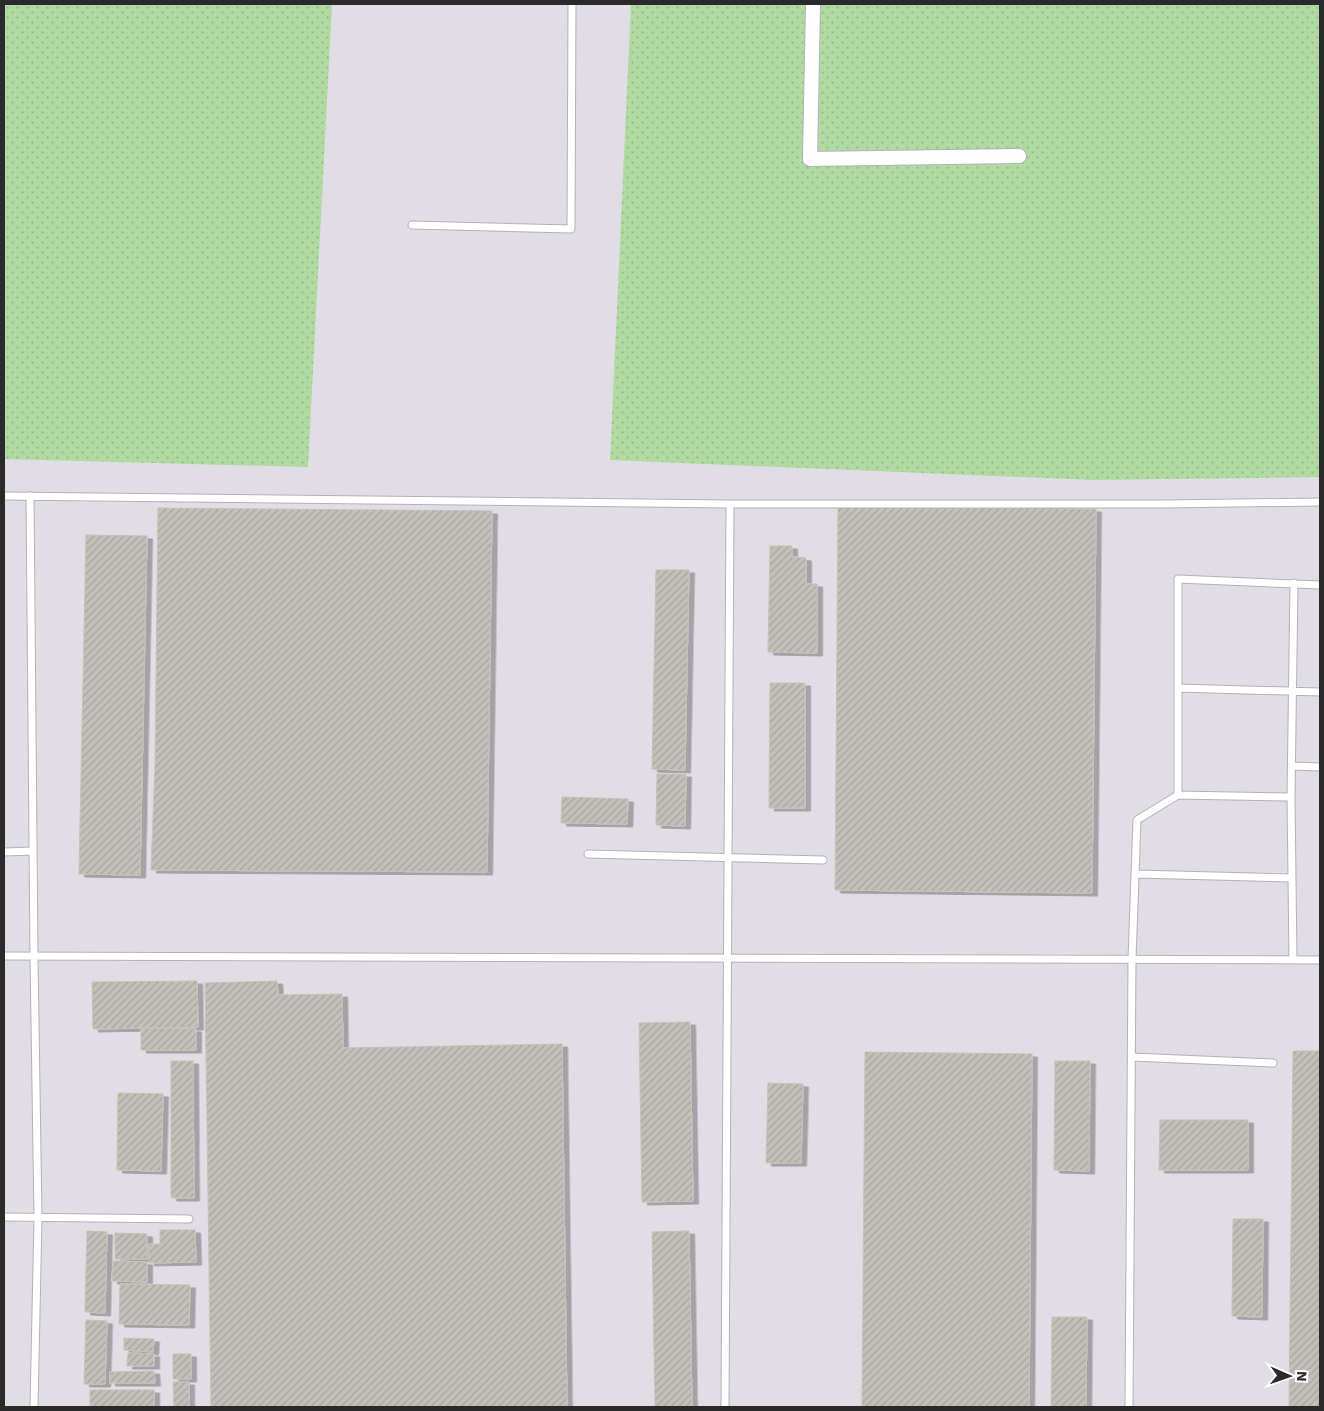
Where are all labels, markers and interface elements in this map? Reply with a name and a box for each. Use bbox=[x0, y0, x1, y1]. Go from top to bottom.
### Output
north arrow bbox=[1264, 1351, 1314, 1401]
text: N bbox=[1294, 1371, 1310, 1382]

